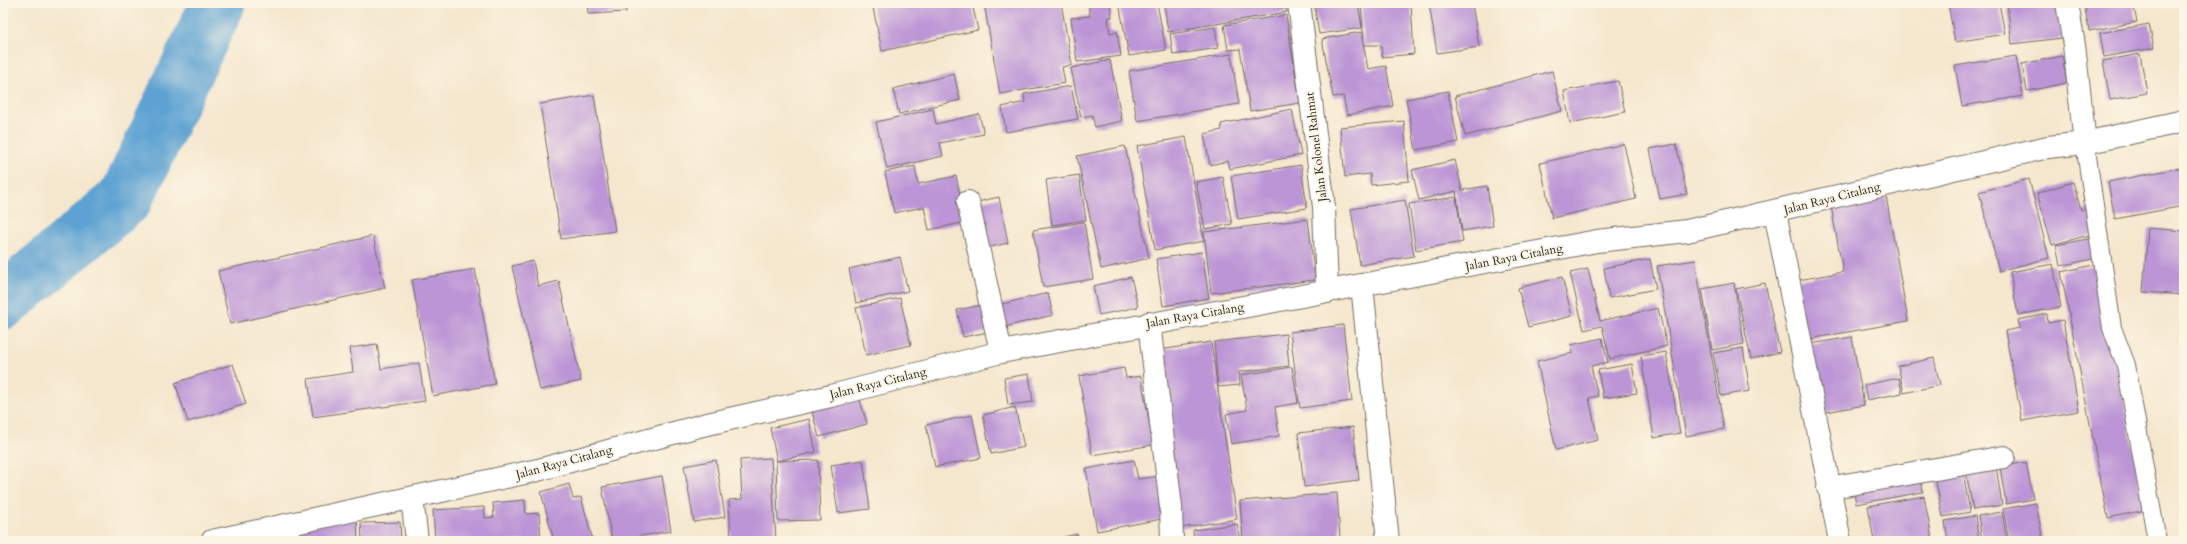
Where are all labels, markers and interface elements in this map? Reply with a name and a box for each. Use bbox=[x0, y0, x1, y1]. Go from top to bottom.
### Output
street label: Jalan Kolonel Rahmat bbox=[1301, 91, 1331, 205]
street label: Jalan Raya Citalang bbox=[1780, 178, 1882, 218]
street label: Jalan Raya Citalang bbox=[1462, 240, 1564, 275]
street label: Jalan Raya Citalang bbox=[1143, 298, 1245, 332]
street label: Jalan Raya Citalang bbox=[826, 363, 928, 403]
street label: Jalan Raya Citalang bbox=[512, 441, 614, 483]

